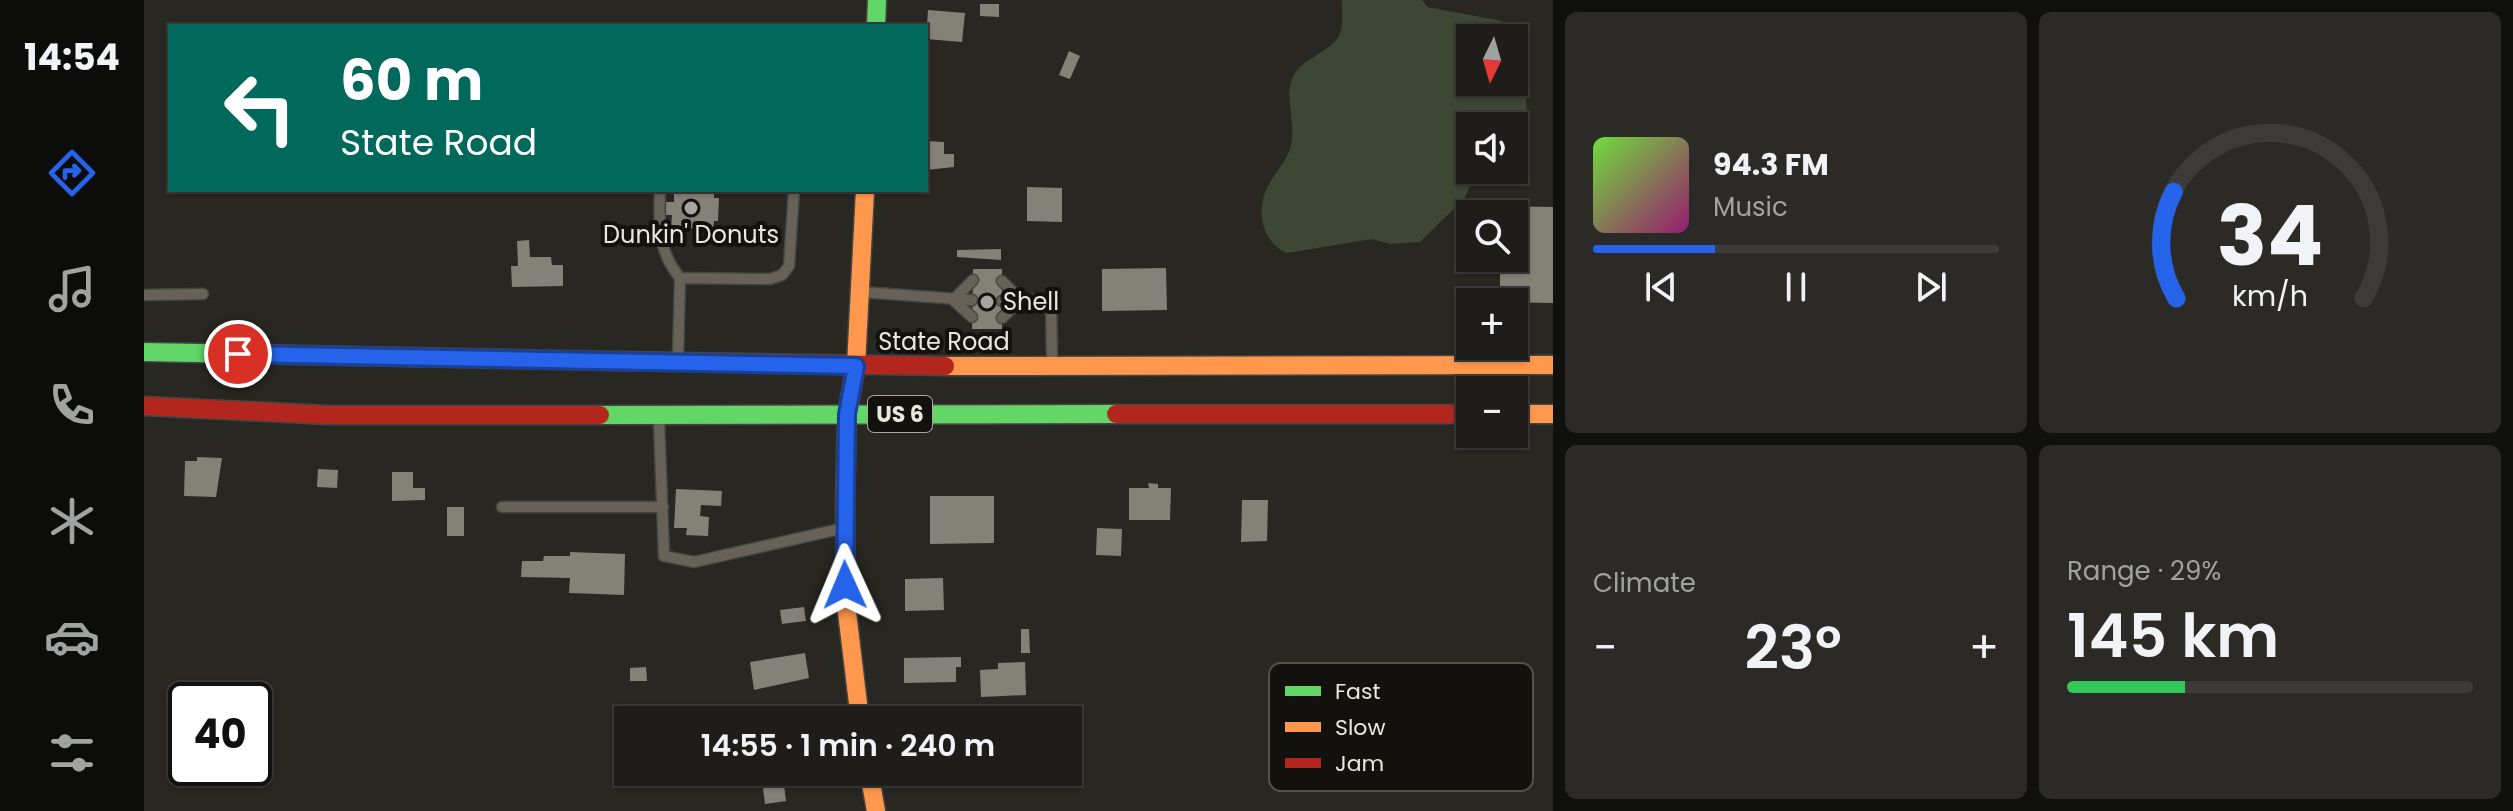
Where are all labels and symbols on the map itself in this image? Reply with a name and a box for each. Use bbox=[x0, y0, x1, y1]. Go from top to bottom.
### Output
north arrow bbox=[1456, 24, 1528, 96]
marker: Dunkin' Donuts bbox=[682, 199, 700, 217]
place label: Dunkin' Donuts bbox=[603, 218, 779, 251]
place label: Shell bbox=[1003, 285, 1059, 318]
marker: Shell bbox=[978, 293, 996, 311]
pin bbox=[204, 320, 272, 388]
street label: State Road bbox=[878, 325, 1010, 358]
road number: US 6 bbox=[868, 396, 932, 432]
position arrow bbox=[803, 543, 887, 627]
legend bbox=[1269, 663, 1533, 791]
text: Fast bbox=[1335, 676, 1380, 707]
speed limit sign: 40 bbox=[168, 682, 272, 786]
text: Slow bbox=[1335, 712, 1385, 743]
text: Jam bbox=[1335, 748, 1384, 779]

